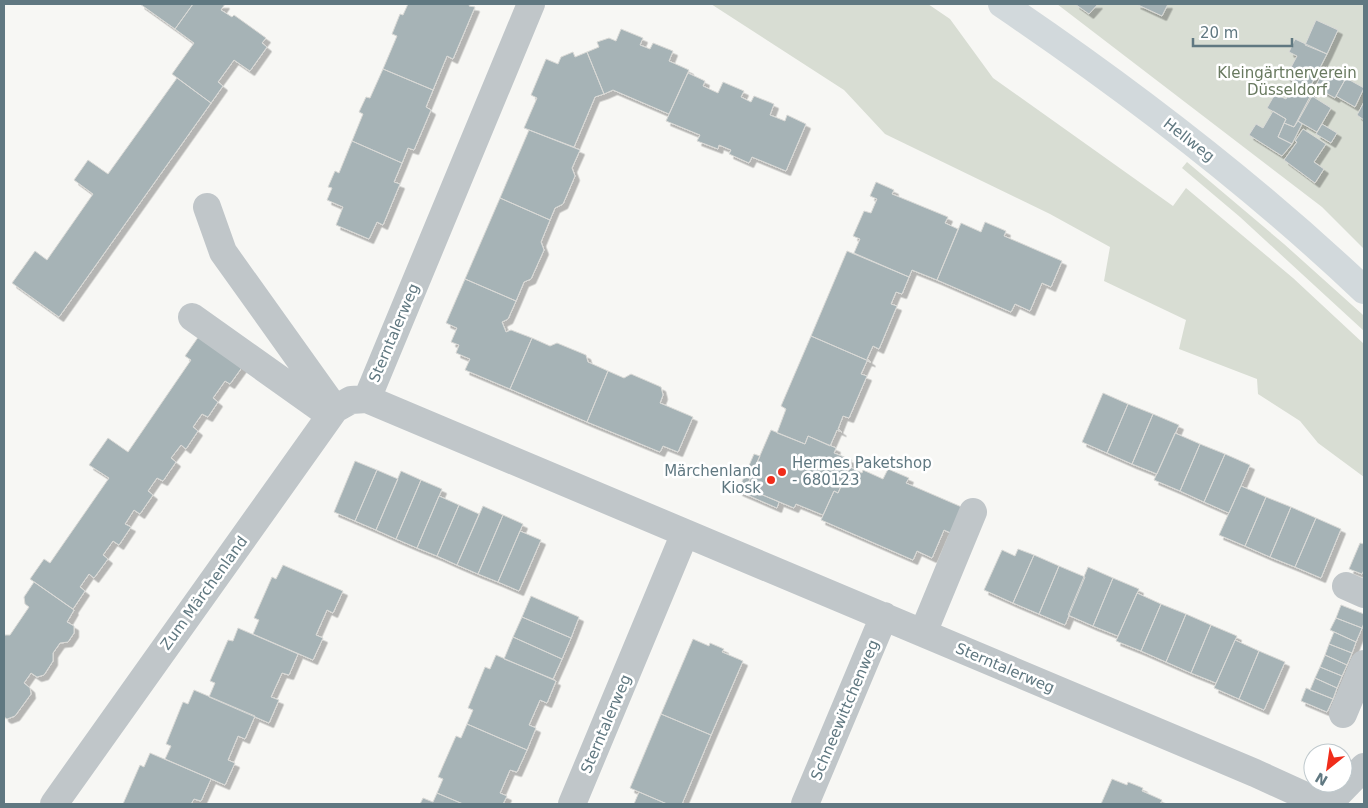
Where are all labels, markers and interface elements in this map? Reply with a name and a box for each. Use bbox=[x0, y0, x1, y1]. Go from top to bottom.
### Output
scale bar bbox=[1193, 15, 1292, 47]
text: 20 m bbox=[1200, 24, 1238, 42]
park label: Kleingärtnerverein Düsseldorf bbox=[1217, 64, 1357, 99]
street label: Hellweg bbox=[1160, 114, 1218, 166]
street label: Sterntalerweg bbox=[365, 281, 423, 385]
place label: Hermes Paketshop - 680123 bbox=[792, 454, 932, 489]
place label: Märchenland Kiosk bbox=[664, 462, 761, 497]
marker: Hermes Paketshop - 680123 bbox=[776, 466, 788, 478]
marker: Märchenland Kiosk bbox=[765, 474, 777, 486]
street label: Zum Märchenland bbox=[157, 533, 251, 653]
street label: Schneewittchenweg bbox=[807, 637, 883, 783]
street label: Sterntalerweg bbox=[953, 639, 1057, 697]
street label: Sterntalerweg bbox=[577, 672, 635, 776]
north arrow bbox=[1303, 743, 1353, 793]
text: N bbox=[1312, 769, 1331, 789]

